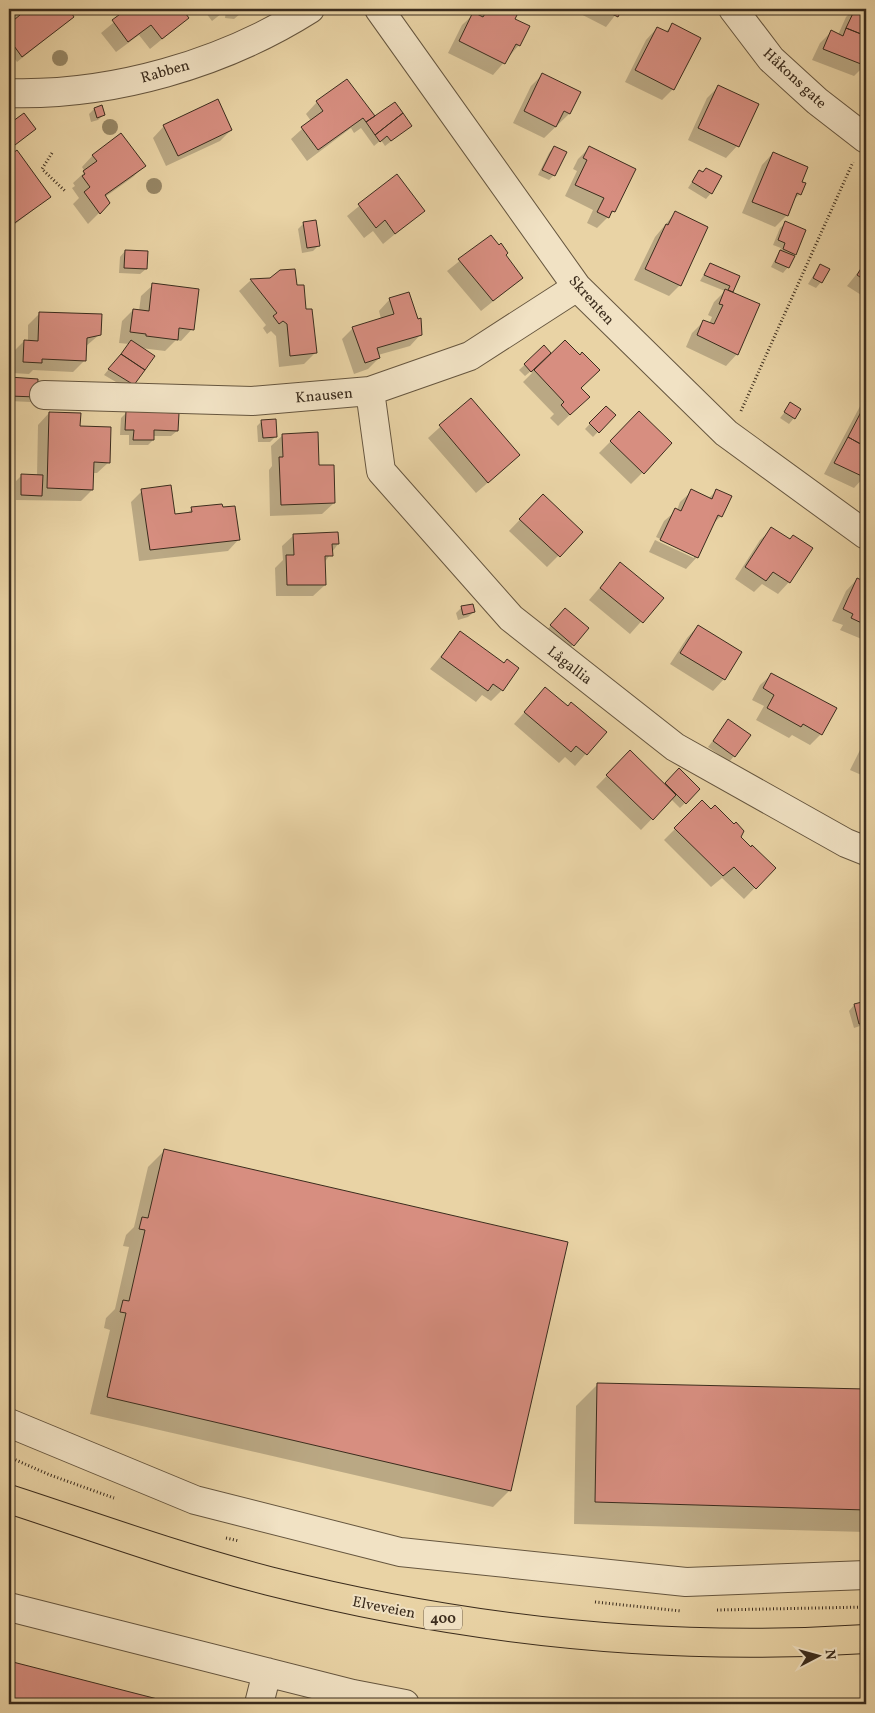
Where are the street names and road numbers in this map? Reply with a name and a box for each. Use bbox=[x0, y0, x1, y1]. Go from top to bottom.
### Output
street label: Håkons gate bbox=[757, 44, 830, 114]
street label: Rabben bbox=[138, 55, 192, 89]
street label: Skrenten bbox=[563, 272, 619, 330]
street label: Knausen bbox=[295, 384, 354, 409]
street label: Lågallia bbox=[542, 642, 596, 690]
street label: Elveveien bbox=[350, 1592, 417, 1625]
road number: 400 bbox=[424, 1606, 462, 1630]

